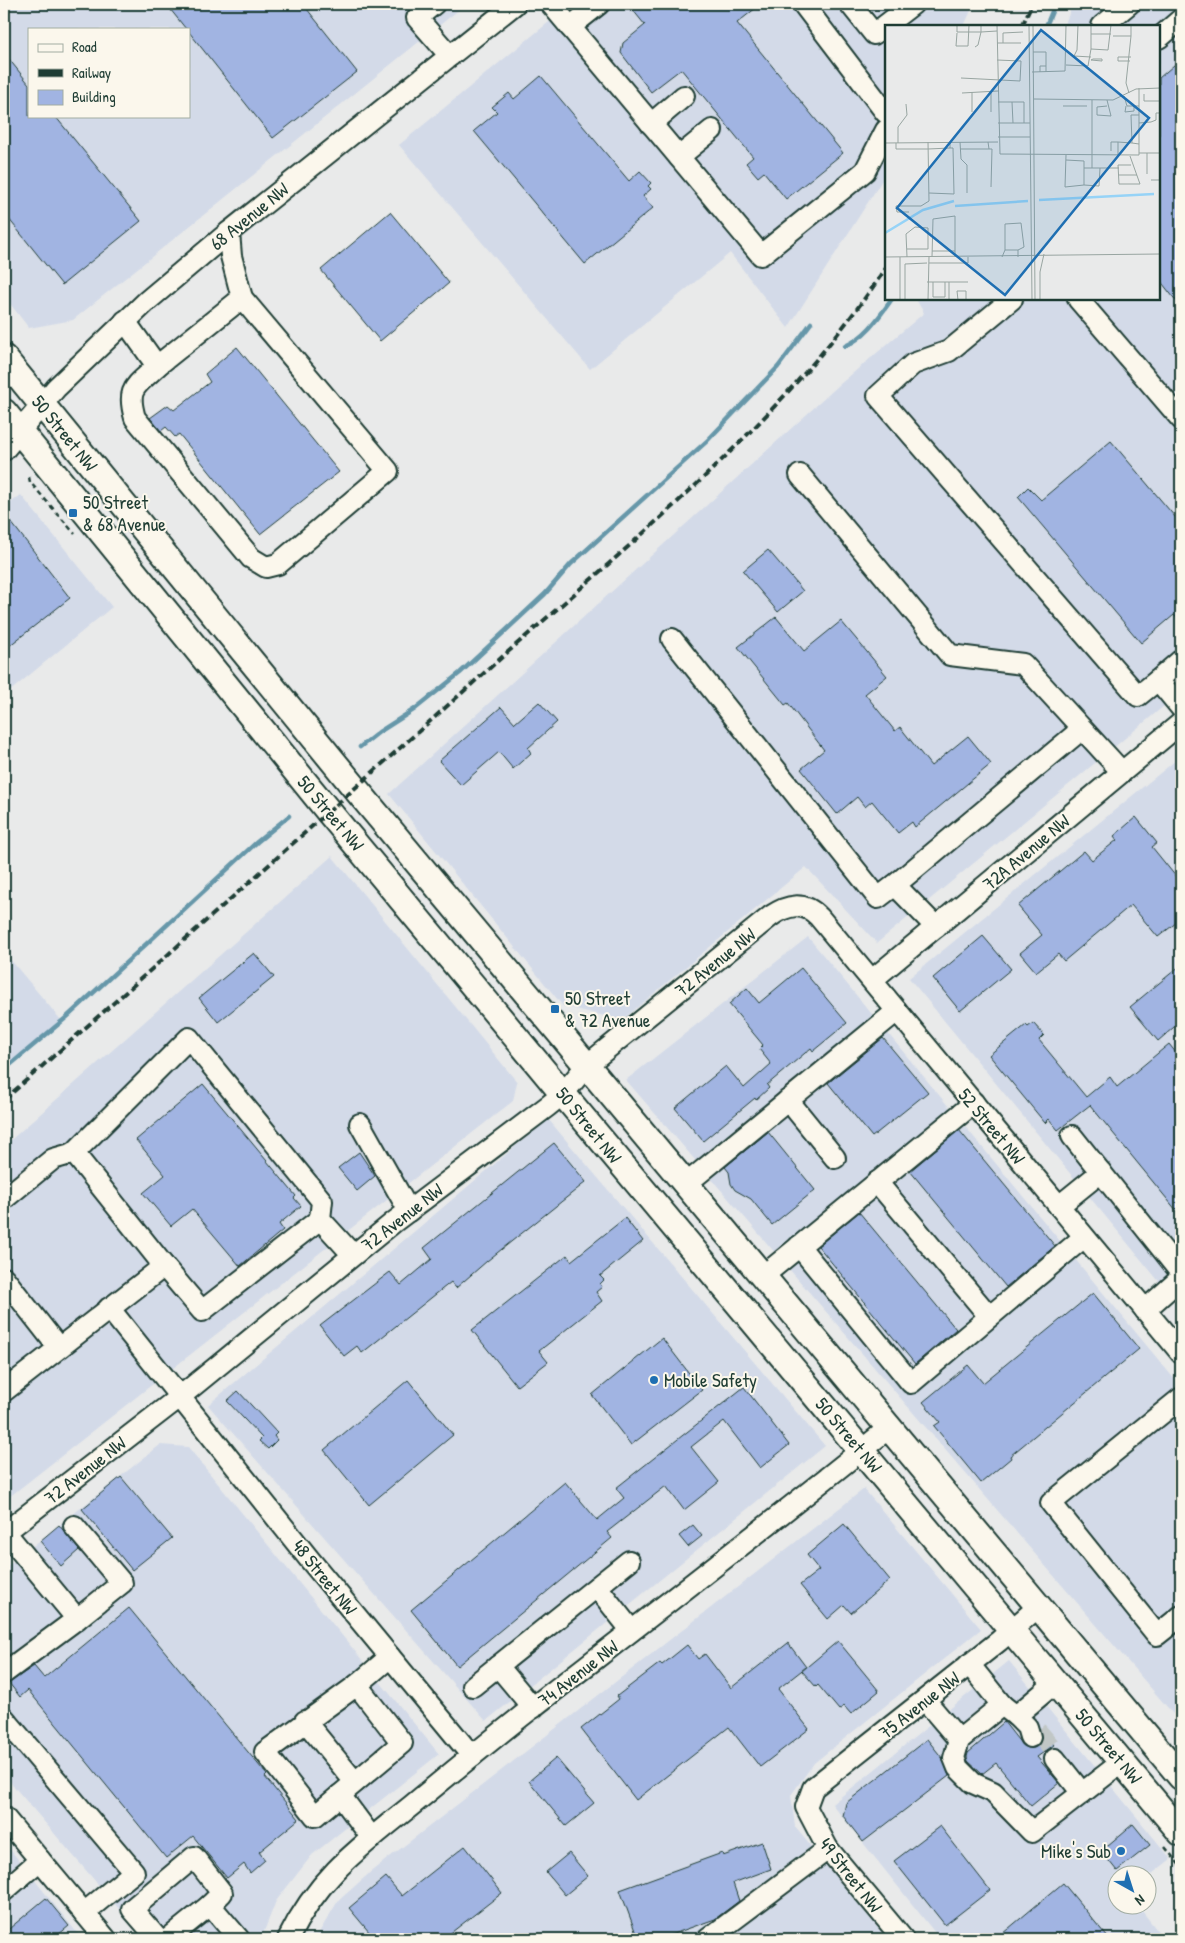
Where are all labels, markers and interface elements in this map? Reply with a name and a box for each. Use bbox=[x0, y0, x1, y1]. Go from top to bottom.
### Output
inset map bbox=[885, 25, 1160, 300]
legend bbox=[28, 28, 190, 118]
text: Road bbox=[72, 36, 97, 57]
text: Railway bbox=[72, 62, 111, 83]
text: Building bbox=[72, 86, 116, 107]
street label: 68 Avenue NW bbox=[204, 176, 294, 256]
street label: 50 Street NW bbox=[26, 389, 104, 477]
place label: 50 Street & 68 Avenue bbox=[83, 489, 166, 537]
marker: 50 Street & 68 Avenue bbox=[67, 507, 79, 519]
street label: 50 Street NW bbox=[292, 770, 370, 857]
street label: 72A Avenue NW bbox=[977, 808, 1075, 896]
street label: 72 Avenue NW bbox=[669, 921, 761, 1003]
place label: 50 Street & 72 Avenue bbox=[565, 985, 651, 1033]
marker: 50 Street & 72 Avenue bbox=[549, 1003, 561, 1015]
street label: 50 Street NW bbox=[550, 1081, 628, 1169]
street label: 52 Street NW bbox=[953, 1083, 1032, 1170]
street label: 72 Avenue NW bbox=[356, 1177, 448, 1257]
place label: Mobile Safety bbox=[664, 1367, 757, 1393]
marker: Mobile Safety bbox=[648, 1374, 660, 1386]
street label: 50 Street NW bbox=[810, 1392, 888, 1479]
street label: 72 Avenue NW bbox=[39, 1430, 131, 1510]
street label: 48 Street NW bbox=[287, 1534, 364, 1620]
street label: 74 Avenue NW bbox=[532, 1633, 624, 1713]
street label: 75 Avenue NW bbox=[873, 1665, 965, 1745]
street label: 50 Street NW bbox=[1070, 1703, 1148, 1790]
street label: 49 Street NW bbox=[813, 1832, 889, 1918]
place label: Mike's Sub bbox=[1041, 1838, 1111, 1864]
marker: Mike's Sub bbox=[1115, 1845, 1127, 1857]
north arrow bbox=[1108, 1866, 1158, 1916]
text: N bbox=[1131, 1891, 1149, 1911]

